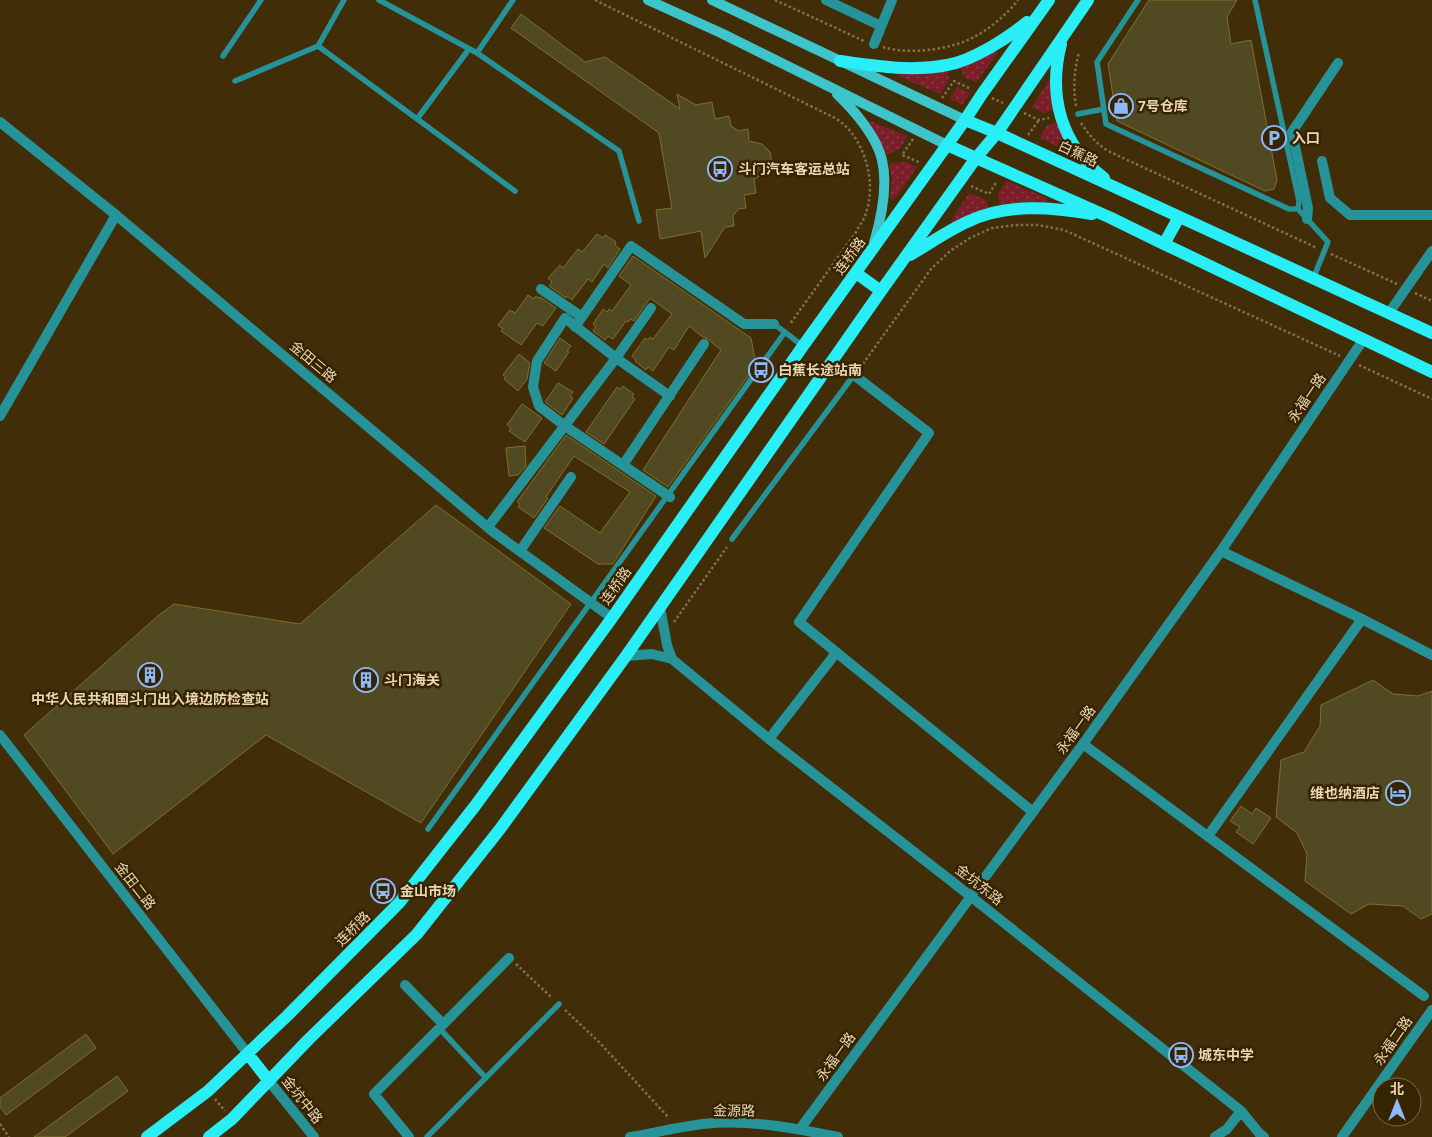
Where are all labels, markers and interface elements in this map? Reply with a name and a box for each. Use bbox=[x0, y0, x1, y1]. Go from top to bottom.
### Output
shop icon: 7号仓库 bbox=[1108, 93, 1134, 119]
place label: 7号仓库 bbox=[1138, 98, 1188, 115]
parking icon: 入口 bbox=[1261, 125, 1287, 151]
place label: 入口 bbox=[1292, 130, 1320, 147]
street label: 白蕉路 bbox=[1055, 137, 1101, 171]
bus stop icon: 斗门汽车客运总站 bbox=[707, 156, 733, 182]
place label: 斗门汽车客运总站 bbox=[738, 161, 850, 178]
street label: 连桥路 bbox=[831, 234, 869, 278]
street label: 金田三路 bbox=[286, 337, 340, 387]
bus stop icon: 白蕉长途站南 bbox=[748, 357, 774, 383]
place label: 白蕉长途站南 bbox=[778, 362, 862, 379]
street label: 永福一路 bbox=[1284, 370, 1330, 426]
street label: 连桥路 bbox=[597, 564, 635, 608]
building icon: 中华人民共和国斗门出入境边防检查站 bbox=[137, 662, 163, 688]
building icon: 斗门海关 bbox=[353, 667, 379, 693]
place label: 斗门海关 bbox=[384, 672, 440, 689]
place label: 中华人民共和国斗门出入境边防检查站 bbox=[31, 691, 269, 708]
street label: 永福一路 bbox=[1053, 702, 1099, 758]
hotel icon: 维也纳酒店 bbox=[1385, 780, 1411, 806]
place label: 维也纳酒店 bbox=[1310, 785, 1380, 802]
street label: 金田二路 bbox=[111, 859, 159, 913]
street label: 金坑东路 bbox=[952, 861, 1006, 909]
bus stop icon: 金山市场 bbox=[370, 878, 396, 904]
place label: 金山市场 bbox=[400, 883, 456, 900]
street label: 连桥路 bbox=[332, 908, 374, 950]
street label: 永福二路 bbox=[1370, 1013, 1416, 1069]
street label: 永福一路 bbox=[813, 1029, 859, 1085]
bus stop icon: 城东中学 bbox=[1168, 1042, 1194, 1068]
place label: 城东中学 bbox=[1198, 1047, 1254, 1064]
street label: 金坑中路 bbox=[278, 1073, 326, 1127]
north arrow bbox=[1372, 1077, 1422, 1127]
text: 北 bbox=[1390, 1081, 1404, 1098]
street label: 金源路 bbox=[713, 1102, 755, 1120]

